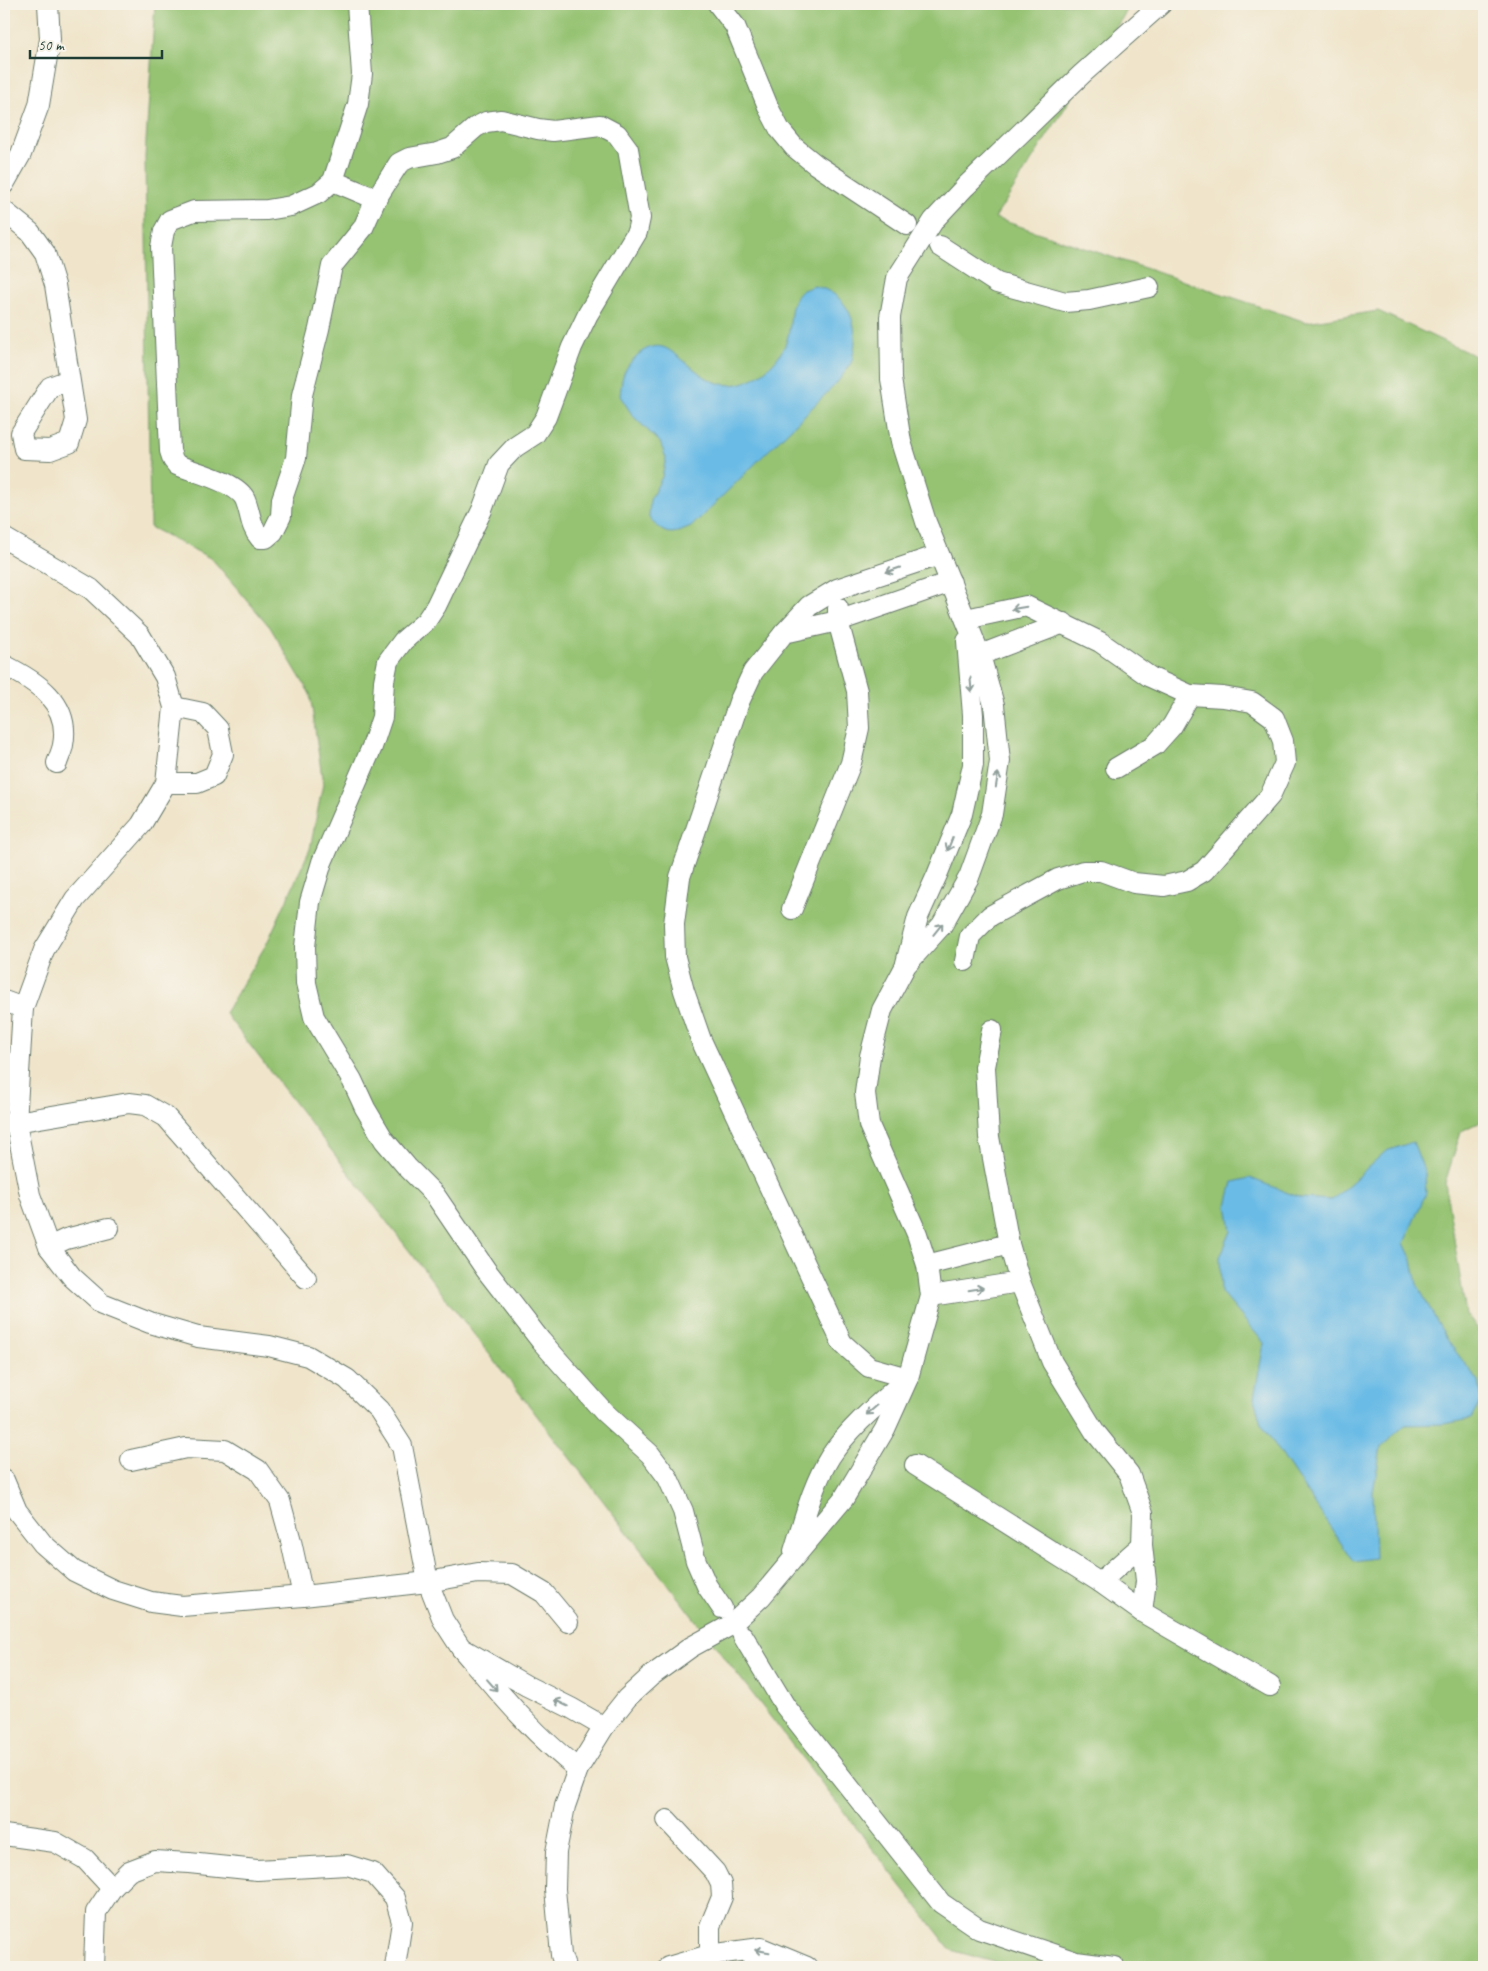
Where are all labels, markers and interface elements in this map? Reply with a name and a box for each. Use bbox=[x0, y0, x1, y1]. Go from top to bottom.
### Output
scale bar bbox=[30, 28, 162, 60]
text: 50 m bbox=[38, 36, 65, 55]
one-way arrow bbox=[885, 566, 901, 575]
one-way arrow bbox=[1011, 603, 1027, 613]
one-way arrow bbox=[966, 677, 975, 693]
one-way arrow bbox=[993, 772, 1003, 788]
one-way arrow bbox=[944, 836, 954, 851]
one-way arrow bbox=[932, 922, 943, 935]
one-way arrow bbox=[967, 1283, 983, 1293]
one-way arrow bbox=[865, 1404, 878, 1416]
one-way arrow bbox=[486, 1678, 498, 1691]
one-way arrow bbox=[554, 1698, 569, 1707]
one-way arrow bbox=[754, 1945, 770, 1955]

